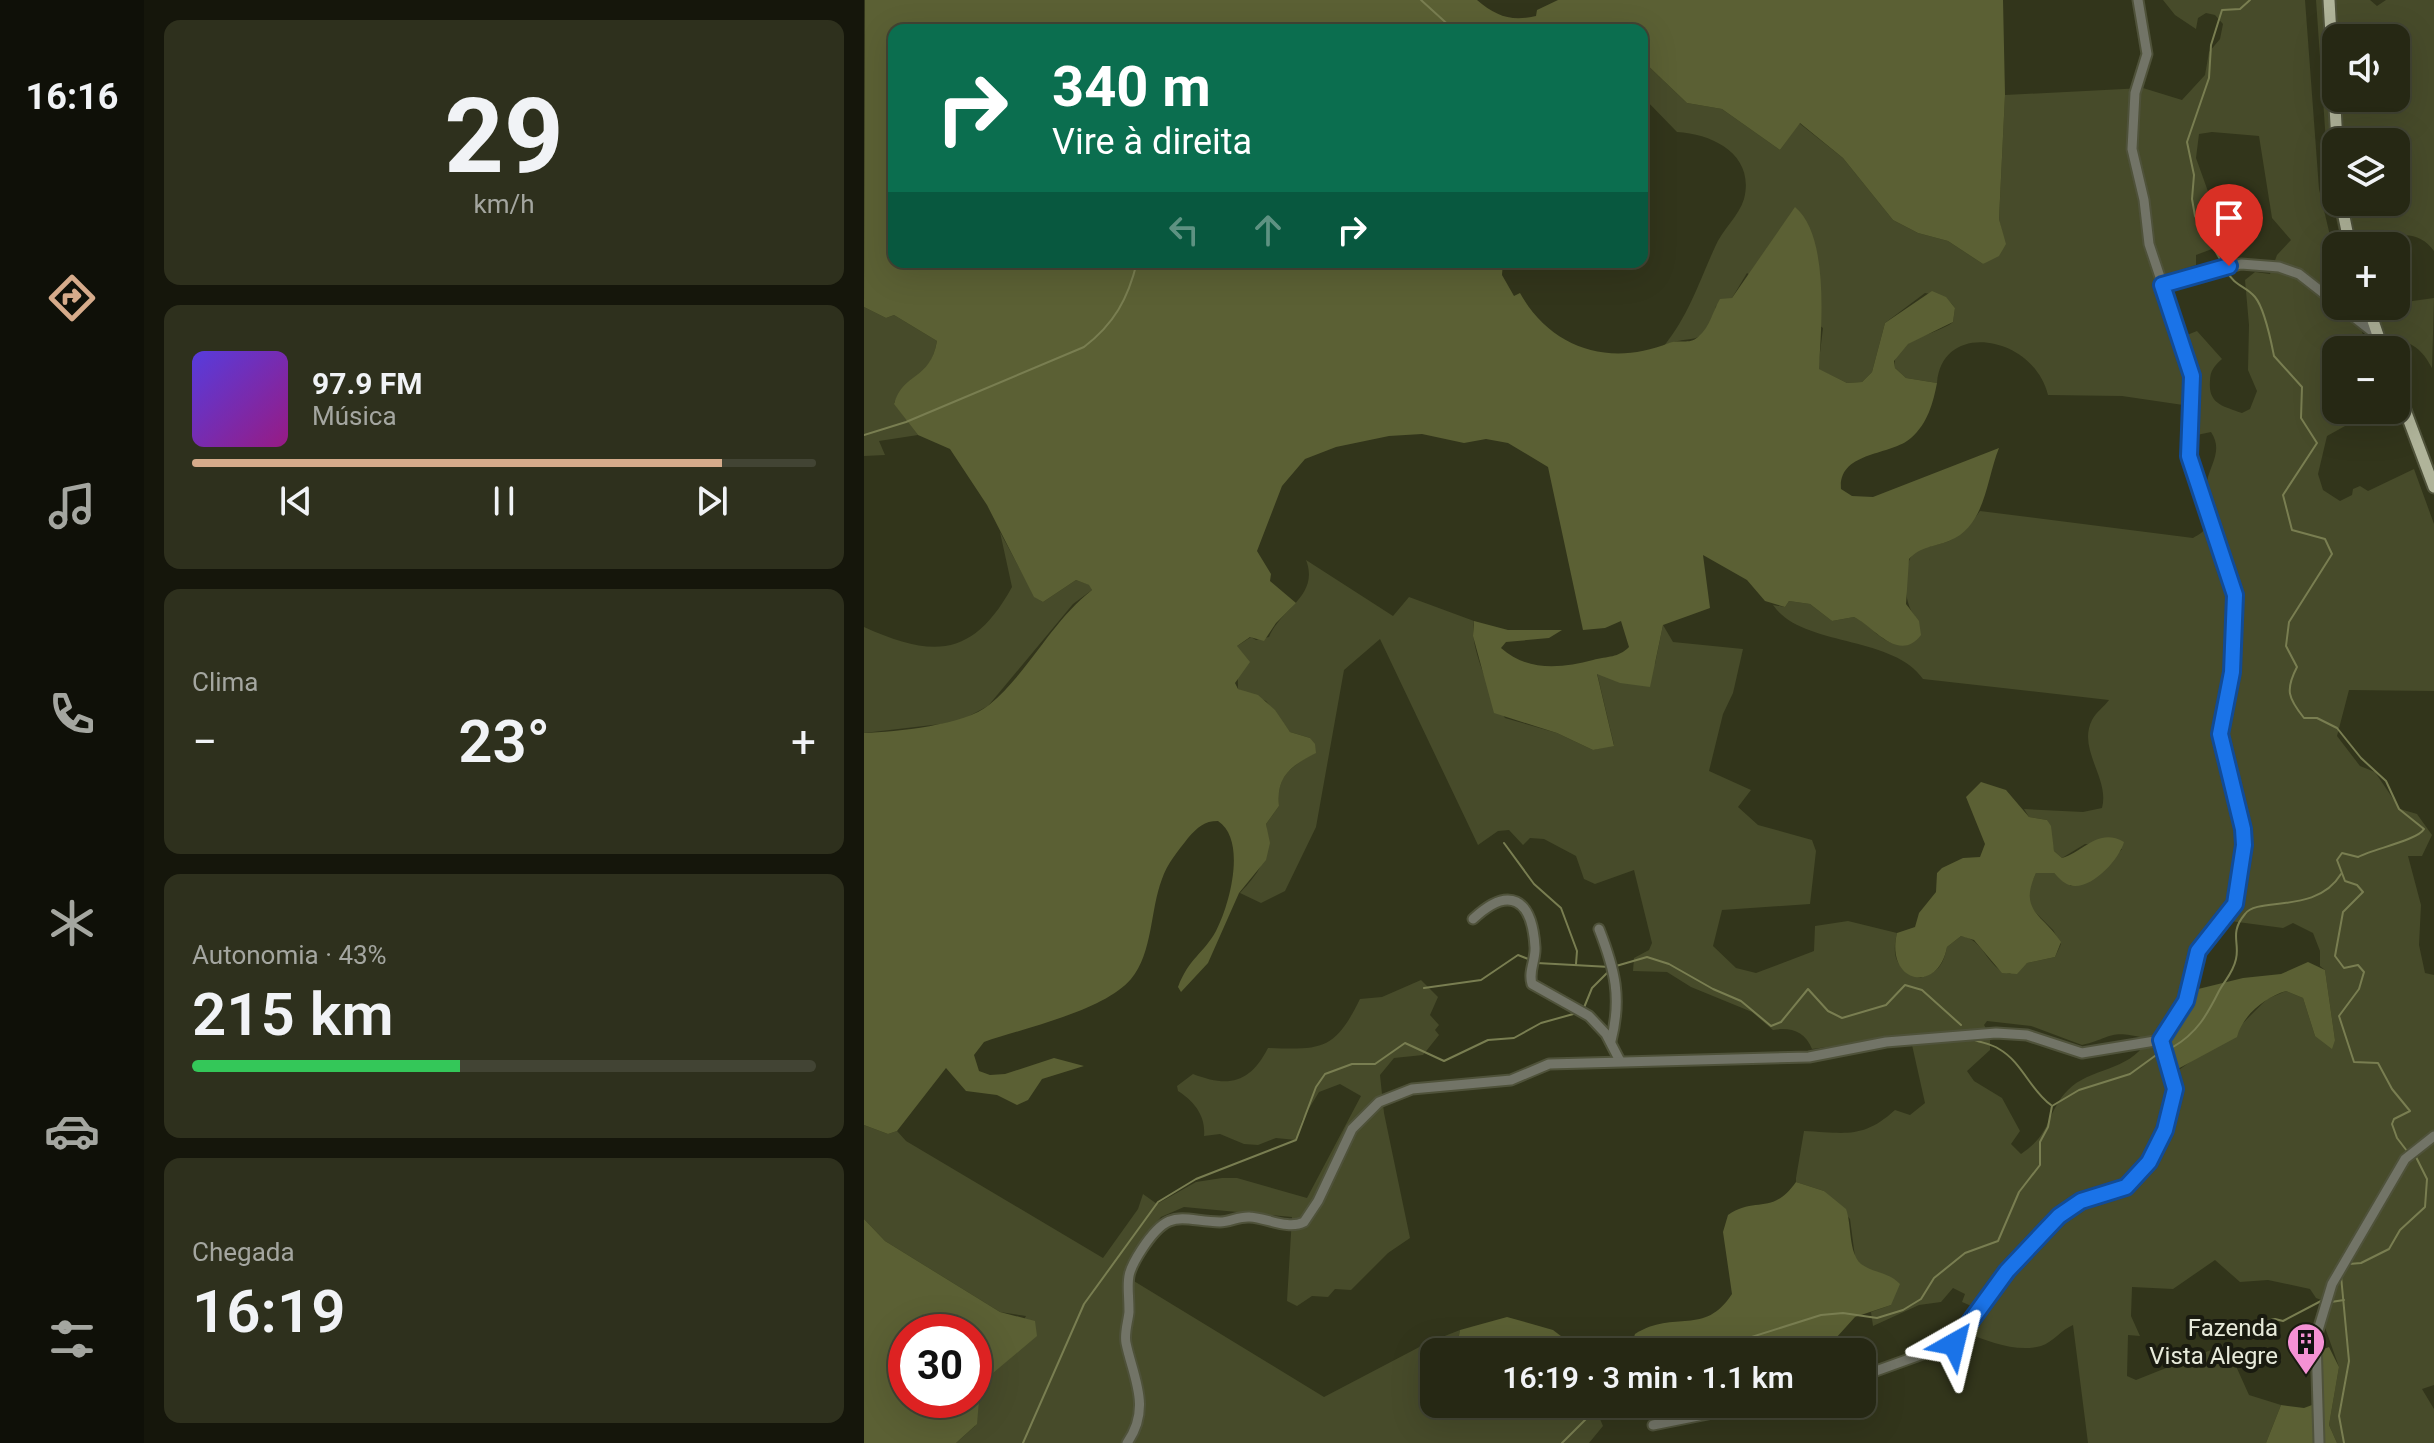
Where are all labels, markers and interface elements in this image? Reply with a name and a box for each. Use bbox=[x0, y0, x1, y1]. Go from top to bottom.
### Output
map controls bbox=[2322, 24, 2410, 424]
button: sound bbox=[2322, 24, 2410, 112]
text: 340 m bbox=[1052, 54, 1211, 120]
icon: right bbox=[920, 56, 1024, 160]
text: 16:16 bbox=[26, 76, 118, 118]
text: 29 bbox=[444, 76, 564, 197]
text: Vire à direita bbox=[1052, 121, 1252, 163]
button: layers bbox=[2322, 128, 2410, 216]
pin bbox=[2195, 184, 2263, 266]
text: km/h bbox=[473, 189, 535, 219]
icon: arrive bbox=[2207, 196, 2251, 240]
icon: left bbox=[1162, 208, 1206, 252]
icon: ahead bbox=[1246, 208, 1290, 252]
icon: right bbox=[1330, 208, 1374, 252]
button: + bbox=[2322, 232, 2410, 320]
icon: directions bbox=[44, 270, 100, 326]
button: − bbox=[2322, 336, 2410, 424]
text: 97.9 FM bbox=[312, 366, 423, 401]
text: Música bbox=[312, 401, 397, 431]
icon: music bbox=[44, 478, 100, 534]
icon: previous bbox=[274, 479, 318, 523]
icon: pause bbox=[482, 479, 526, 523]
icon: next bbox=[690, 479, 734, 523]
text: Clima bbox=[192, 667, 259, 697]
icon: phone bbox=[44, 686, 100, 742]
text: 23° bbox=[458, 706, 550, 777]
text: − bbox=[192, 716, 217, 768]
text: + bbox=[791, 716, 816, 768]
icon: climate bbox=[44, 895, 100, 951]
text: Autonomia · 43% bbox=[192, 940, 387, 970]
text: 215 km bbox=[192, 979, 394, 1050]
icon: car bbox=[44, 1103, 100, 1159]
text: Chegada bbox=[192, 1237, 295, 1267]
text: 16:19 bbox=[192, 1276, 345, 1347]
position arrow bbox=[1912, 1302, 1996, 1386]
icon: filters bbox=[44, 1311, 100, 1367]
speed limit sign: 30 bbox=[888, 1314, 992, 1418]
place label: Fazenda Vista Alegre bbox=[2149, 1314, 2278, 1370]
building icon: Fazenda Vista Alegre bbox=[2285, 1321, 2327, 1376]
text: 16:19 · 3 min · 1.1 km bbox=[1502, 1360, 1794, 1395]

